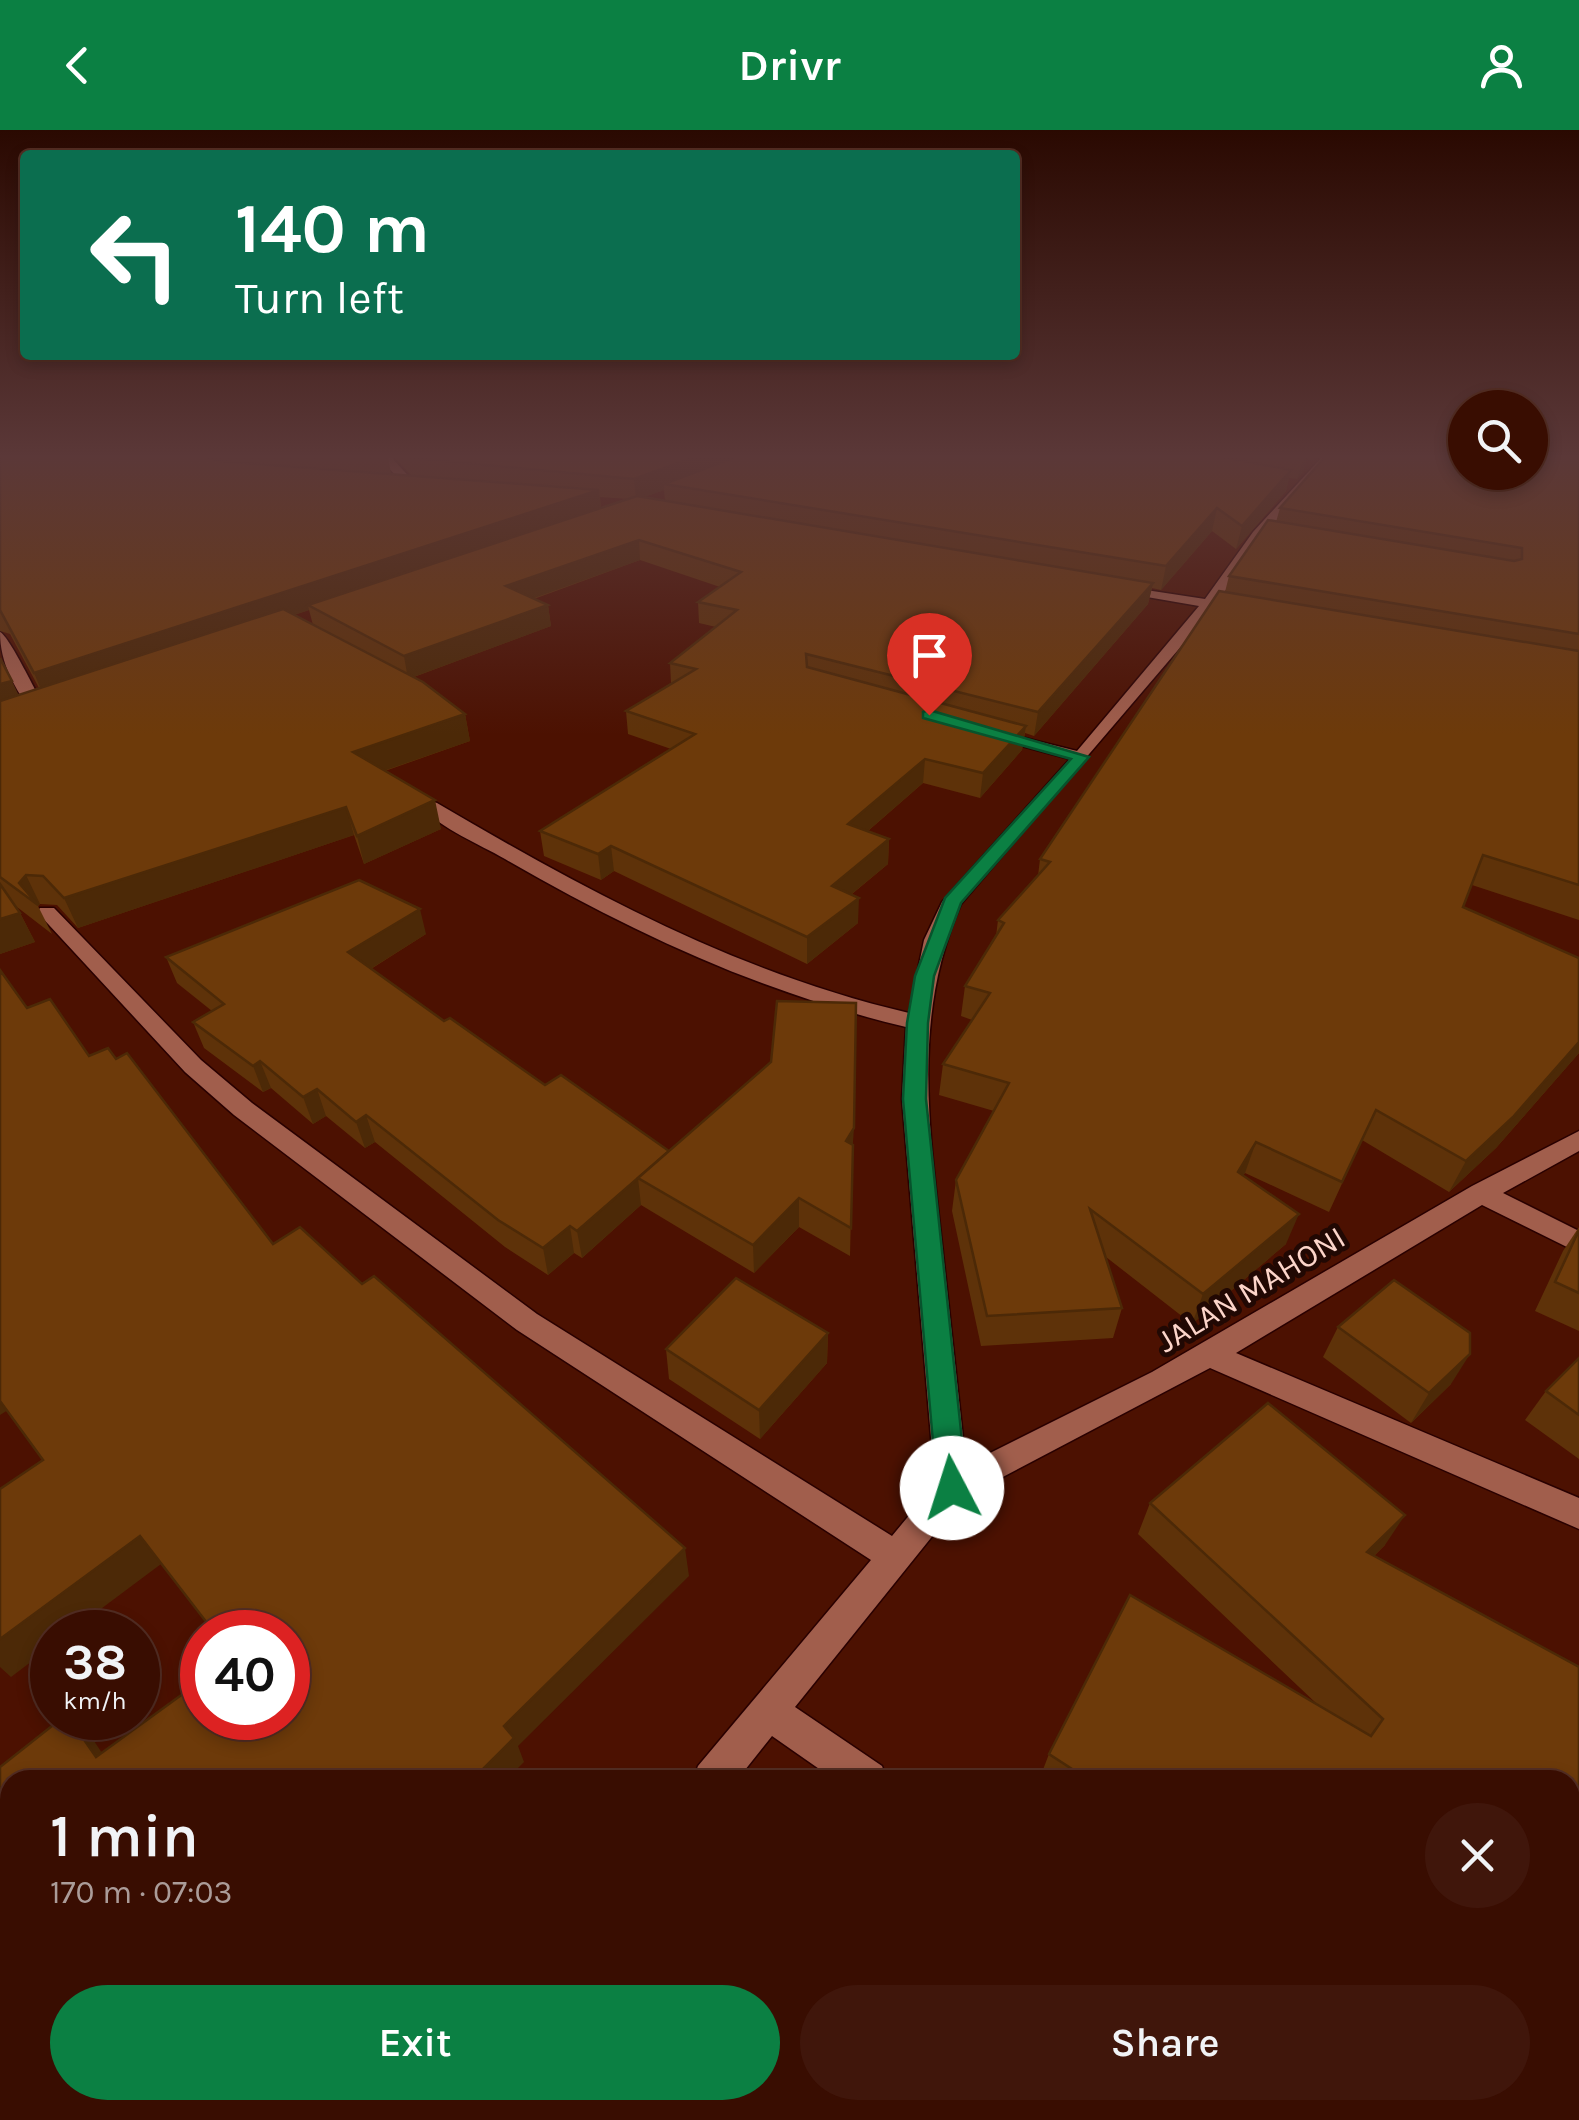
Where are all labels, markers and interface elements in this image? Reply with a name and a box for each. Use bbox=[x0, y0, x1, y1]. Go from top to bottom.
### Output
icon: back bbox=[50, 38, 105, 93]
icon: person bbox=[1474, 38, 1529, 93]
text: Drivr bbox=[738, 39, 841, 91]
text: 140 m bbox=[235, 188, 430, 270]
icon: left bbox=[70, 190, 200, 320]
text: Turn left bbox=[235, 272, 404, 324]
map controls bbox=[1448, 390, 1548, 490]
button: search bbox=[1448, 390, 1548, 490]
pin bbox=[887, 613, 972, 716]
icon: arrive bbox=[902, 628, 957, 683]
street label: JALAN MAHONI bbox=[1151, 1219, 1352, 1360]
position arrow bbox=[900, 1436, 1004, 1540]
speed limit sign: 40 bbox=[180, 1610, 310, 1740]
text: 38 bbox=[63, 1633, 127, 1692]
text: km/h bbox=[63, 1686, 127, 1715]
text: 1 min bbox=[50, 1801, 199, 1871]
button: close bbox=[1425, 1803, 1530, 1908]
text: 170 m · 07:03 bbox=[50, 1874, 232, 1911]
button: Exit bbox=[50, 1985, 780, 2100]
button: Share bbox=[800, 1985, 1530, 2100]

